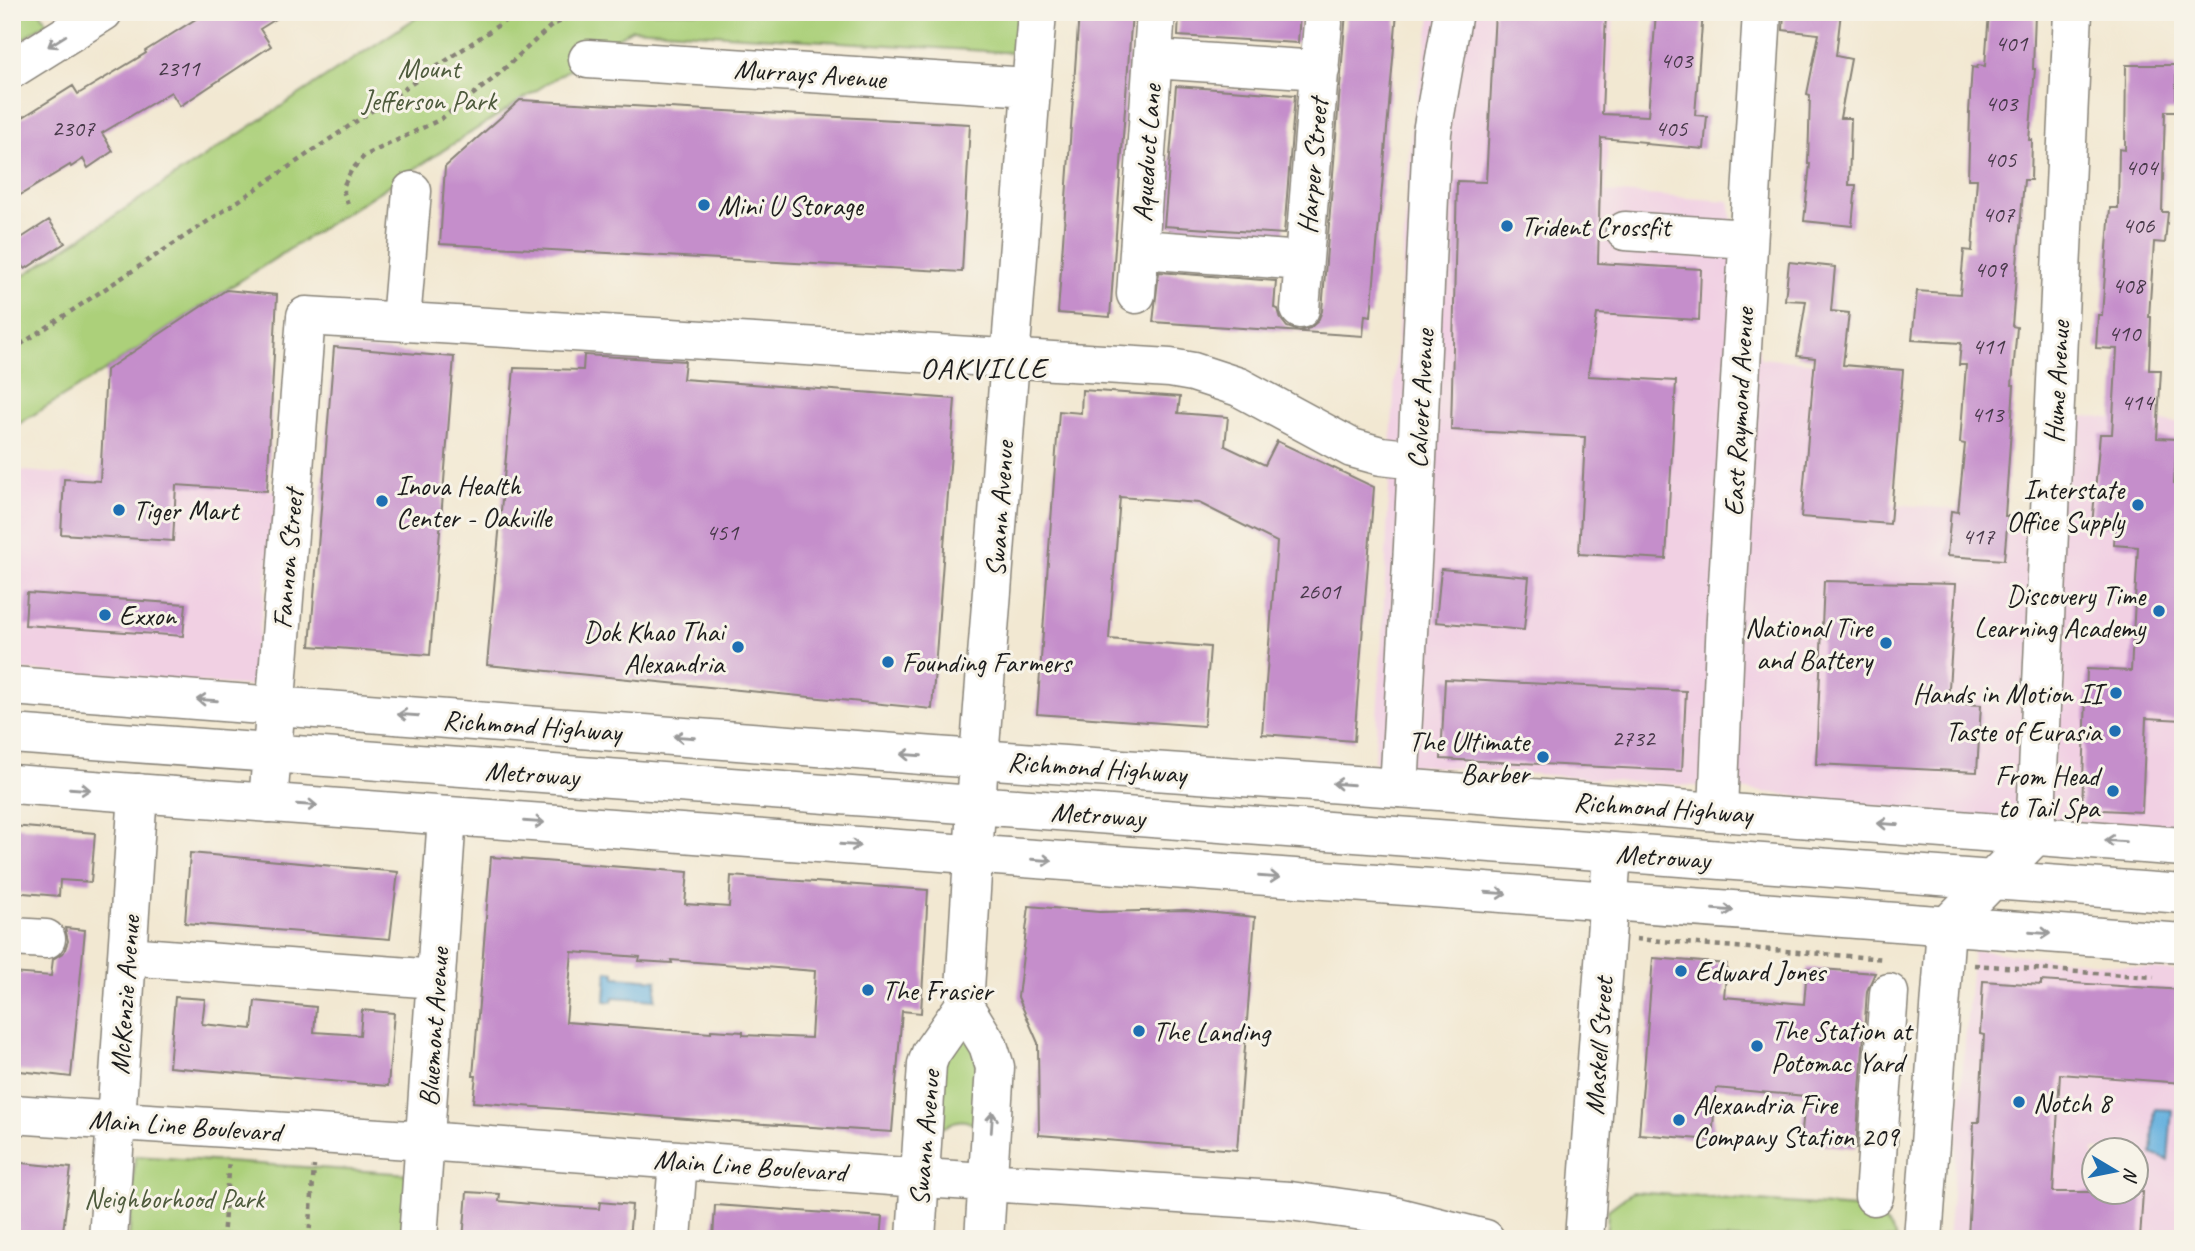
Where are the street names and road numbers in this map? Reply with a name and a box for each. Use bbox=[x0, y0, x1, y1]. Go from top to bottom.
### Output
street label: Murrays Avenue bbox=[733, 51, 889, 96]
street label: Aqueduct Lane bbox=[1124, 81, 1169, 223]
street label: Harper Street bbox=[1289, 93, 1336, 235]
street label: East Raymond Avenue bbox=[1716, 305, 1762, 517]
street label: Hume Avenue bbox=[2036, 318, 2077, 444]
street label: Calvert Avenue bbox=[1399, 327, 1442, 469]
street label: Swann Avenue bbox=[977, 438, 1022, 578]
street label: Fannon Street bbox=[264, 484, 311, 630]
street label: Richmond Highway bbox=[441, 702, 625, 749]
street label: Richmond Highway bbox=[1006, 744, 1190, 791]
street label: Metroway bbox=[484, 753, 583, 794]
street label: Richmond Highway bbox=[1572, 784, 1756, 831]
street label: Metroway bbox=[1050, 794, 1149, 835]
street label: Metroway bbox=[1615, 836, 1714, 877]
street label: McKenzie Avenue bbox=[101, 913, 148, 1076]
street label: Bluemont Avenue bbox=[410, 945, 457, 1108]
street label: Maskell Street bbox=[1576, 973, 1621, 1116]
street label: Swann Avenue bbox=[901, 1067, 948, 1207]
street label: Main Line Boulevard bbox=[88, 1101, 286, 1150]
street label: Main Line Boulevard bbox=[653, 1141, 851, 1190]

